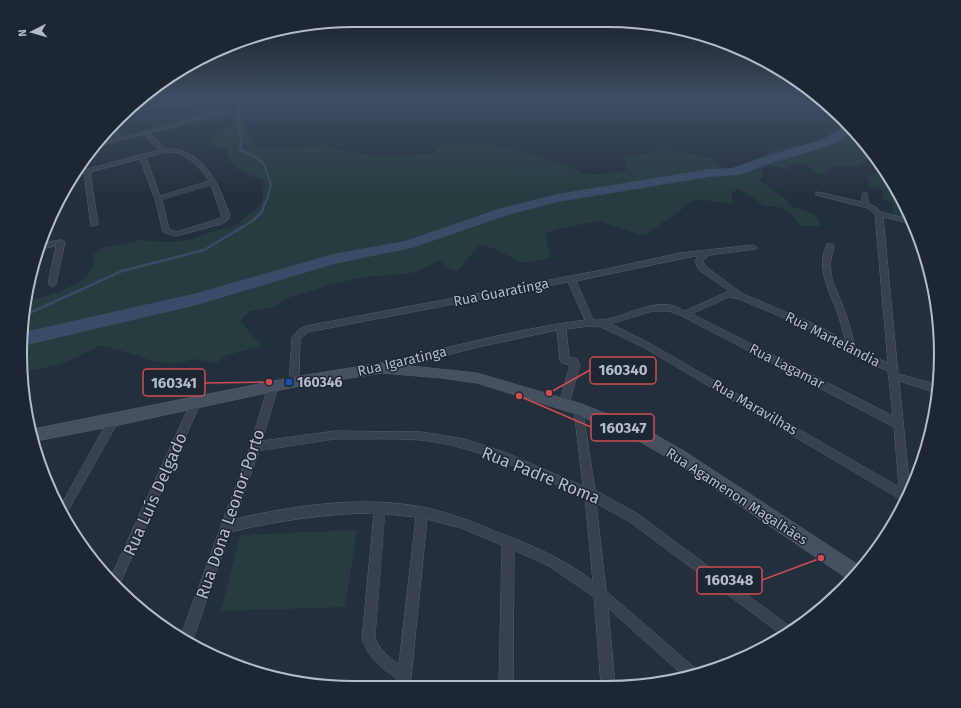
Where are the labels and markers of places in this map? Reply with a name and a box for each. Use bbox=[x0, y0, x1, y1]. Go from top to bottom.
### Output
callout: 160340 bbox=[590, 357, 656, 384]
callout: 160341 bbox=[143, 369, 205, 396]
place label: 160346 bbox=[297, 374, 343, 391]
marker: 160346 bbox=[284, 377, 294, 387]
callout: 160347 bbox=[591, 414, 654, 441]
callout: 160348 bbox=[697, 567, 762, 594]

